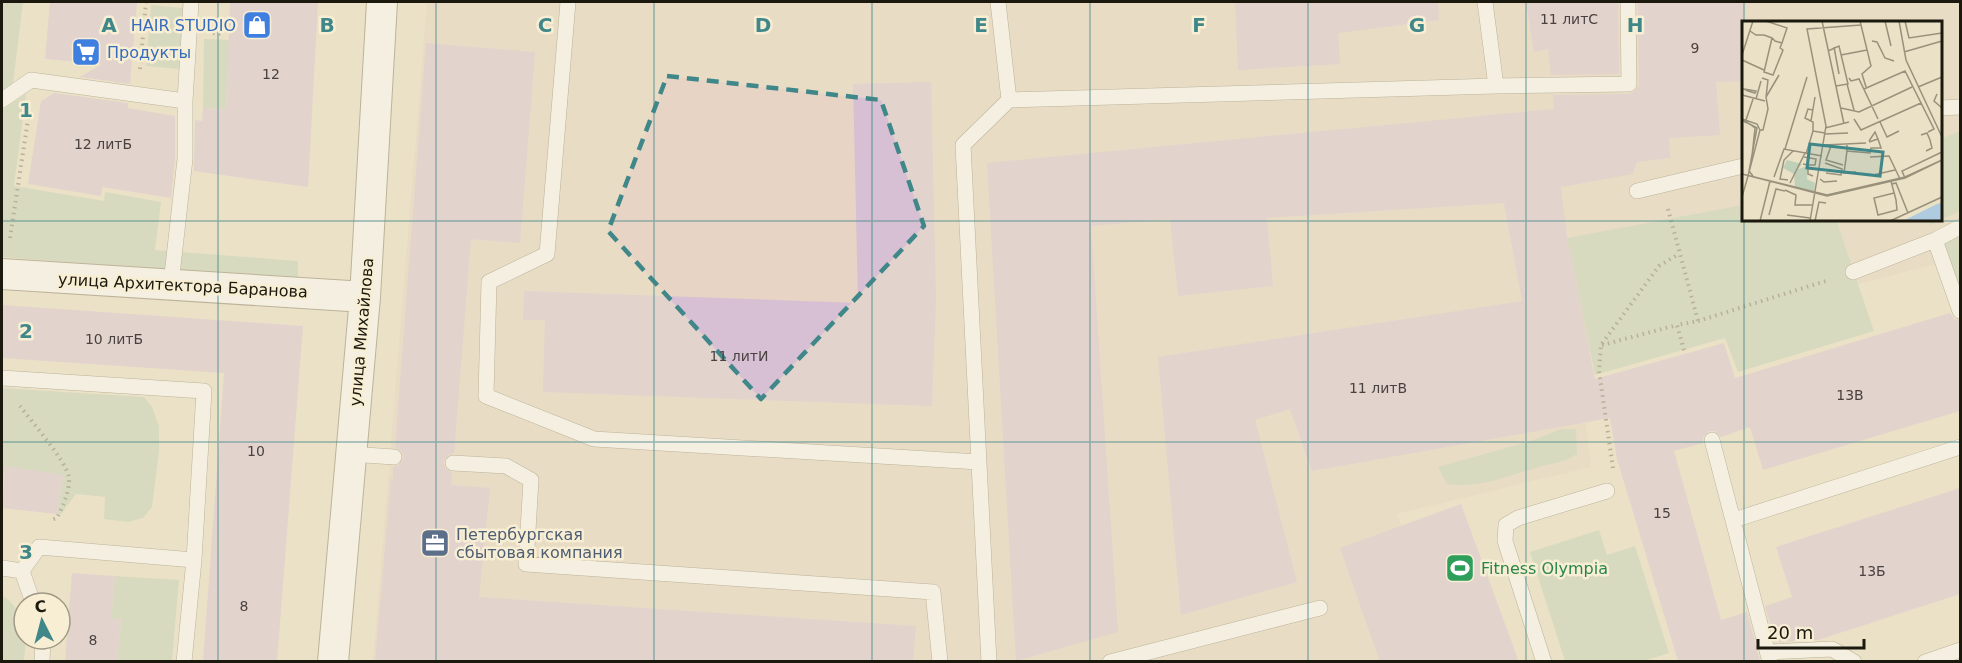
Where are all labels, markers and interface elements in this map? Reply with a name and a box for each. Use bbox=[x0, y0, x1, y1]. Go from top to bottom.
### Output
shop icon: HAIR STUDIO bbox=[241, 9, 273, 41]
house number: 11 литС bbox=[1540, 11, 1598, 27]
text: A bbox=[101, 13, 117, 37]
text: B bbox=[319, 13, 335, 37]
text: C bbox=[538, 13, 552, 37]
text: D bbox=[755, 13, 771, 37]
text: E bbox=[974, 13, 988, 37]
text: F bbox=[1192, 13, 1206, 37]
text: G bbox=[1409, 13, 1425, 37]
text: H bbox=[1627, 13, 1643, 37]
place label: HAIR STUDIO bbox=[131, 16, 236, 35]
inset map bbox=[1742, 21, 1941, 220]
supermarket icon: Продукты bbox=[70, 36, 102, 68]
house number: 9 bbox=[1691, 40, 1699, 56]
place label: Продукты bbox=[107, 43, 191, 62]
house number: 12 bbox=[262, 66, 280, 82]
text: 1 bbox=[19, 98, 33, 122]
house number: 12 литБ bbox=[74, 136, 132, 152]
street label: улица Михайлова bbox=[346, 257, 377, 407]
street label: улица Архитектора Баранова bbox=[58, 269, 308, 302]
text: 2 bbox=[19, 319, 33, 343]
house number: 10 литБ bbox=[85, 331, 143, 347]
house number: 11 литИ bbox=[710, 348, 768, 364]
house number: 11 литВ bbox=[1349, 380, 1407, 396]
house number: 13В bbox=[1836, 387, 1864, 403]
house number: 10 bbox=[247, 443, 265, 459]
house number: 15 bbox=[1653, 505, 1671, 521]
place label: Петербургская сбытовая компания bbox=[456, 525, 623, 562]
office icon: Петербургская сбытовая компания bbox=[419, 527, 451, 559]
text: 3 bbox=[19, 540, 33, 564]
sports icon: Fitness Olympia bbox=[1444, 552, 1476, 584]
place label: Fitness Olympia bbox=[1481, 559, 1608, 578]
house number: 13Б bbox=[1858, 563, 1886, 579]
north arrow bbox=[12, 591, 72, 651]
text: С bbox=[34, 597, 47, 617]
house number: 8 bbox=[240, 598, 248, 614]
scale bar bbox=[1758, 612, 1864, 650]
text: 20 m bbox=[1767, 622, 1813, 643]
house number: 8 bbox=[89, 632, 97, 648]

